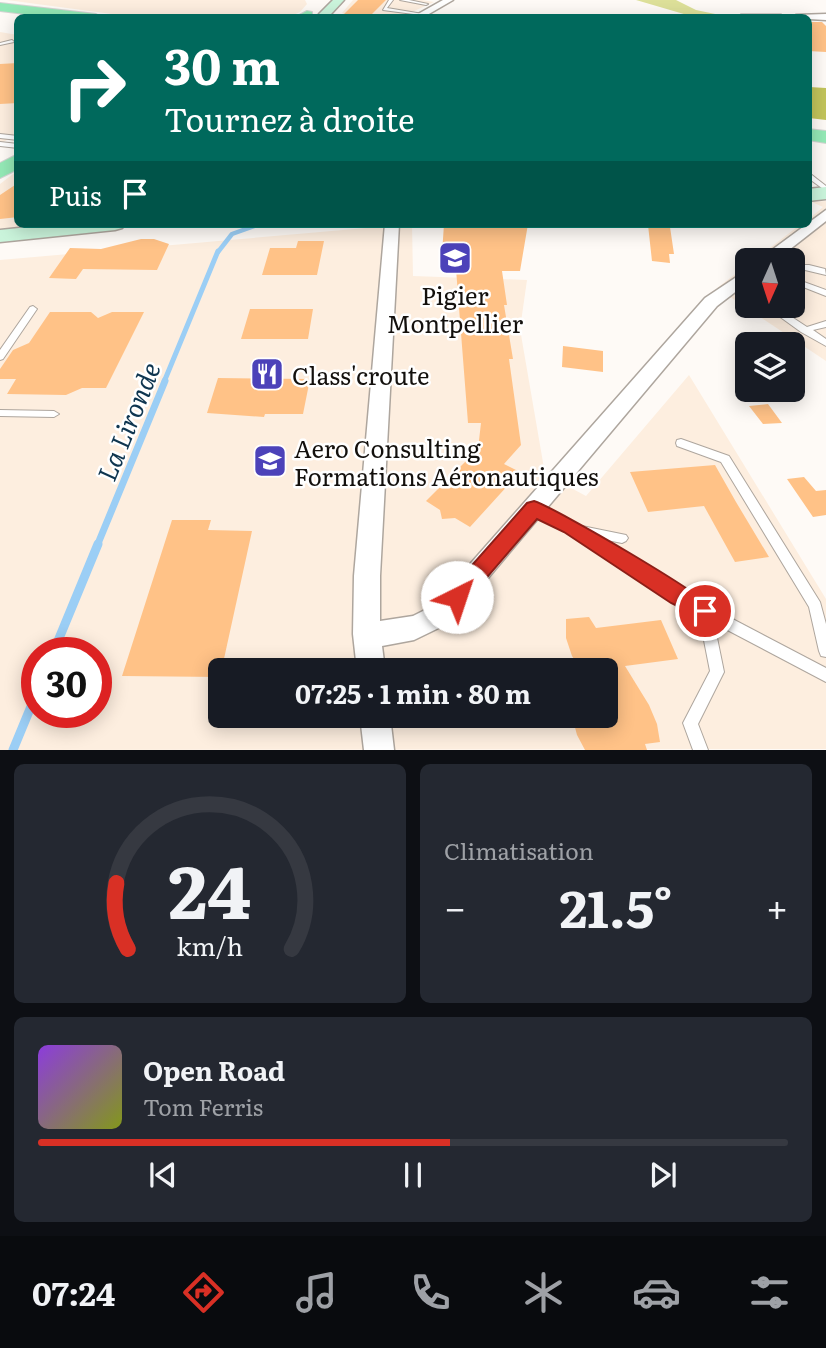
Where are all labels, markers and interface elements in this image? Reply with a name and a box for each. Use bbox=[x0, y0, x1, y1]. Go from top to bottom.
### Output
text: 30 m bbox=[164, 27, 280, 100]
icon: right bbox=[49, 42, 140, 133]
text: Tournez à droite bbox=[164, 94, 415, 142]
text: Puis bbox=[49, 175, 102, 214]
icon: arrive bbox=[116, 175, 154, 213]
school or university icon: Pigier Montpellier bbox=[436, 239, 474, 277]
north arrow bbox=[735, 248, 805, 318]
map controls bbox=[735, 248, 805, 402]
place label: Pigier Montpellier bbox=[387, 277, 524, 340]
button: layers bbox=[735, 332, 805, 402]
restaurant icon: Class'croute bbox=[248, 355, 286, 393]
water label: La Lironde bbox=[85, 356, 169, 486]
place label: Class'croute bbox=[292, 357, 429, 392]
place label: Aero Consulting Formations Aéronautiques bbox=[294, 430, 599, 493]
school or university icon: Aero Consulting Formations Aéronautiques bbox=[251, 442, 289, 480]
position arrow bbox=[420, 560, 494, 634]
pin bbox=[675, 581, 735, 641]
icon: arrive bbox=[686, 592, 724, 630]
speed limit sign: 30 bbox=[21, 637, 112, 728]
text: 07:25 · 1 min · 80 m bbox=[295, 673, 531, 712]
text: Climatisation bbox=[444, 833, 594, 867]
text: 24 bbox=[169, 834, 252, 942]
text: 21.5° bbox=[559, 867, 673, 944]
text: − bbox=[444, 877, 466, 934]
text: + bbox=[766, 877, 788, 934]
text: km/h bbox=[177, 927, 243, 964]
text: Open Road bbox=[143, 1050, 285, 1089]
text: Tom Ferris bbox=[143, 1089, 263, 1123]
icon: previous bbox=[144, 1156, 182, 1194]
icon: pause bbox=[394, 1156, 432, 1194]
icon: next bbox=[644, 1156, 682, 1194]
text: 07:24 bbox=[32, 1268, 115, 1316]
icon: directions bbox=[179, 1268, 228, 1317]
icon: music bbox=[292, 1268, 341, 1317]
icon: phone bbox=[406, 1268, 455, 1317]
icon: climate bbox=[519, 1268, 568, 1317]
icon: car bbox=[632, 1268, 681, 1317]
icon: filters bbox=[745, 1268, 794, 1317]

